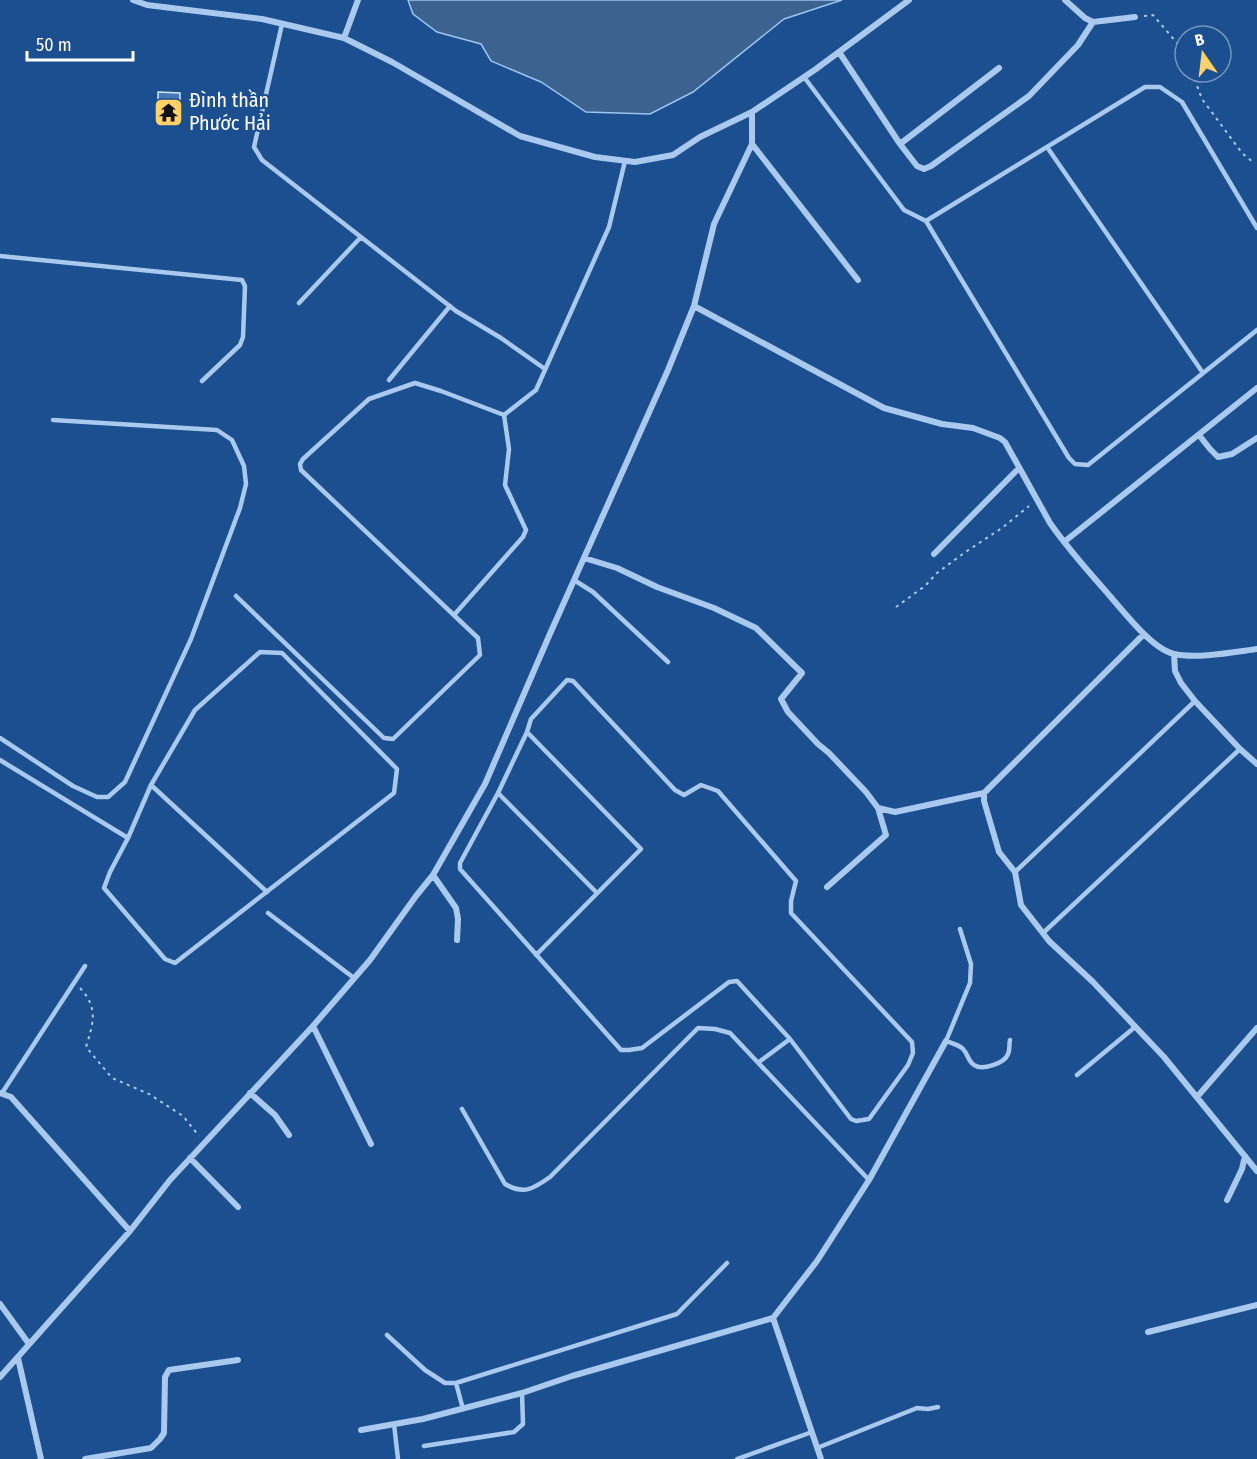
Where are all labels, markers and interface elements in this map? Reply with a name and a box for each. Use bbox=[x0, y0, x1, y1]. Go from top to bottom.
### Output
scale bar bbox=[27, 24, 134, 62]
north arrow bbox=[1173, 24, 1233, 84]
text: B bbox=[1193, 30, 1206, 50]
text: 50 m bbox=[36, 34, 72, 56]
place label: Đình thần Phước Hải bbox=[189, 88, 271, 135]
temple icon: Đình thần Phước Hải bbox=[152, 96, 184, 128]

